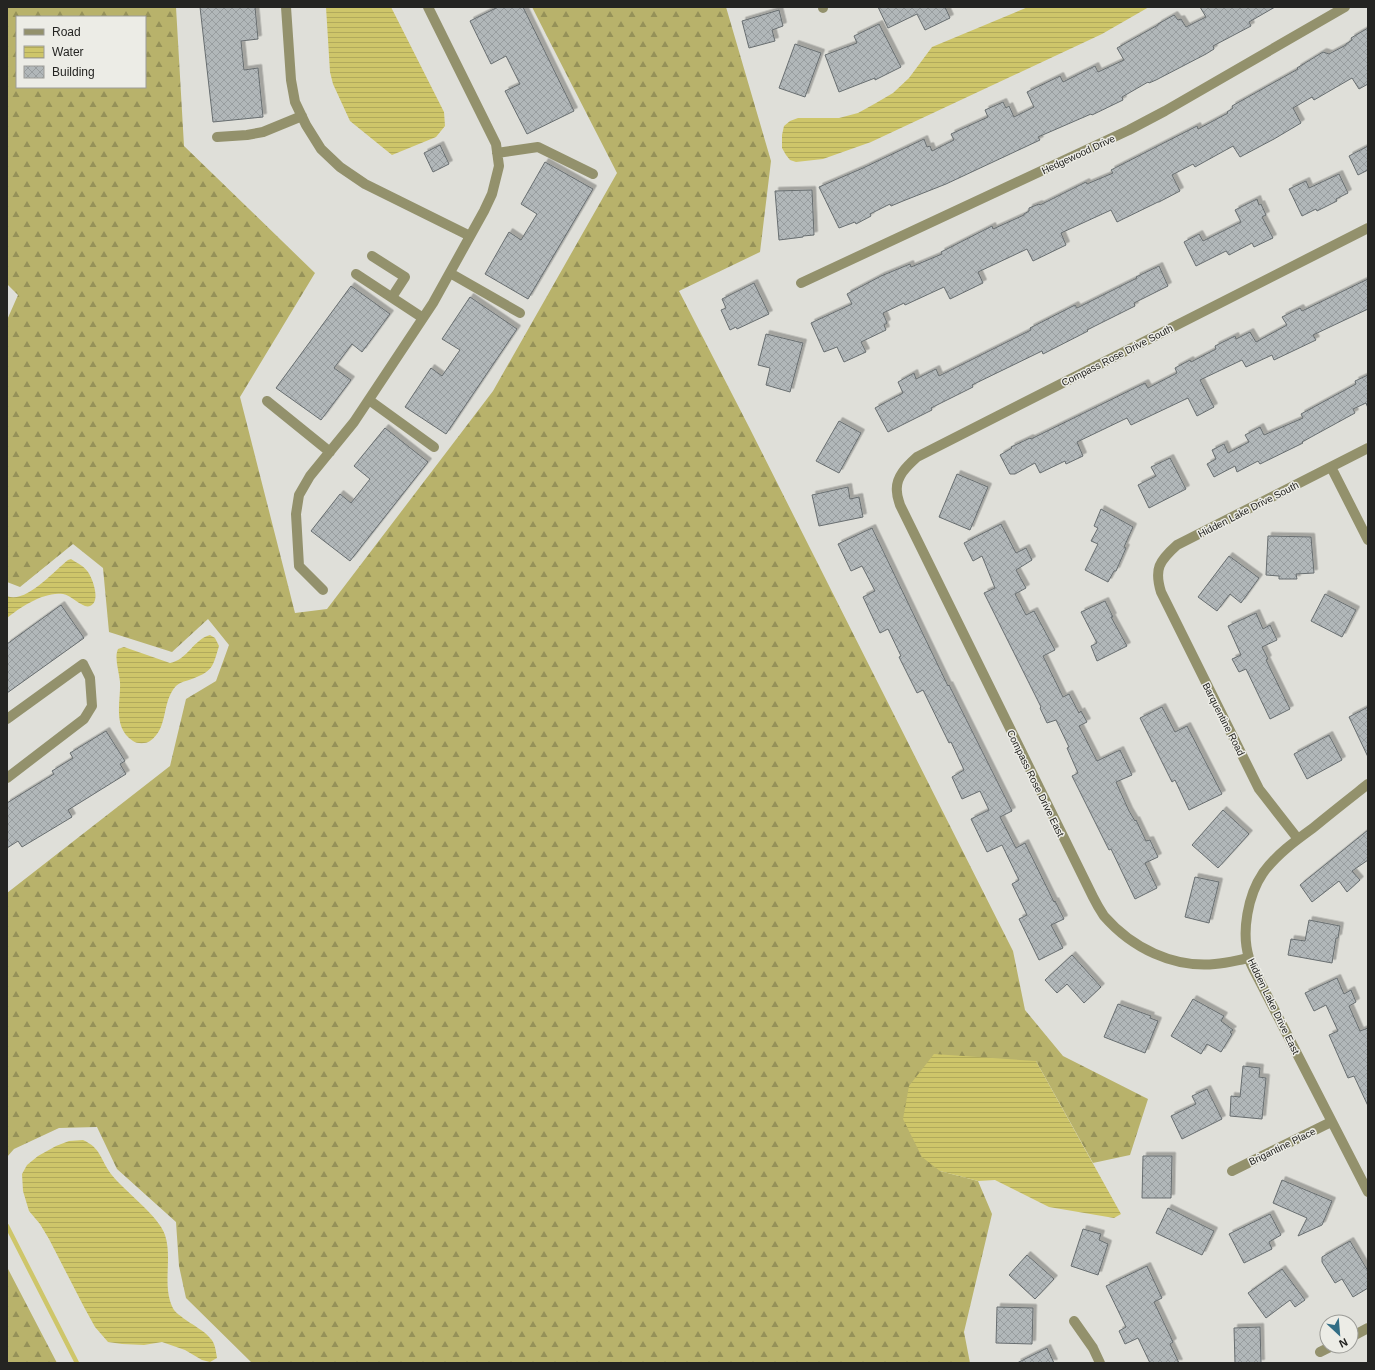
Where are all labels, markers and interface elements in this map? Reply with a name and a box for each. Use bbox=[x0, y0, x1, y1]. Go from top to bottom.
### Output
legend bbox=[16, 16, 146, 88]
text: Road bbox=[52, 25, 81, 39]
text: Water bbox=[52, 45, 84, 59]
text: Building bbox=[52, 65, 95, 79]
street label: Hedgewood Drive bbox=[1040, 132, 1117, 176]
street label: Compass Rose Drive South bbox=[1060, 323, 1175, 388]
street label: Hidden Lake Drive South bbox=[1196, 479, 1300, 540]
street label: Barquentine Road bbox=[1200, 681, 1247, 758]
street label: Compass Rose Drive East bbox=[1005, 728, 1066, 839]
street label: Hidden Lake Drive East bbox=[1246, 957, 1302, 1056]
street label: Brigantine Place bbox=[1247, 1125, 1318, 1167]
north arrow bbox=[1319, 1314, 1359, 1354]
text: N bbox=[1337, 1336, 1350, 1350]

